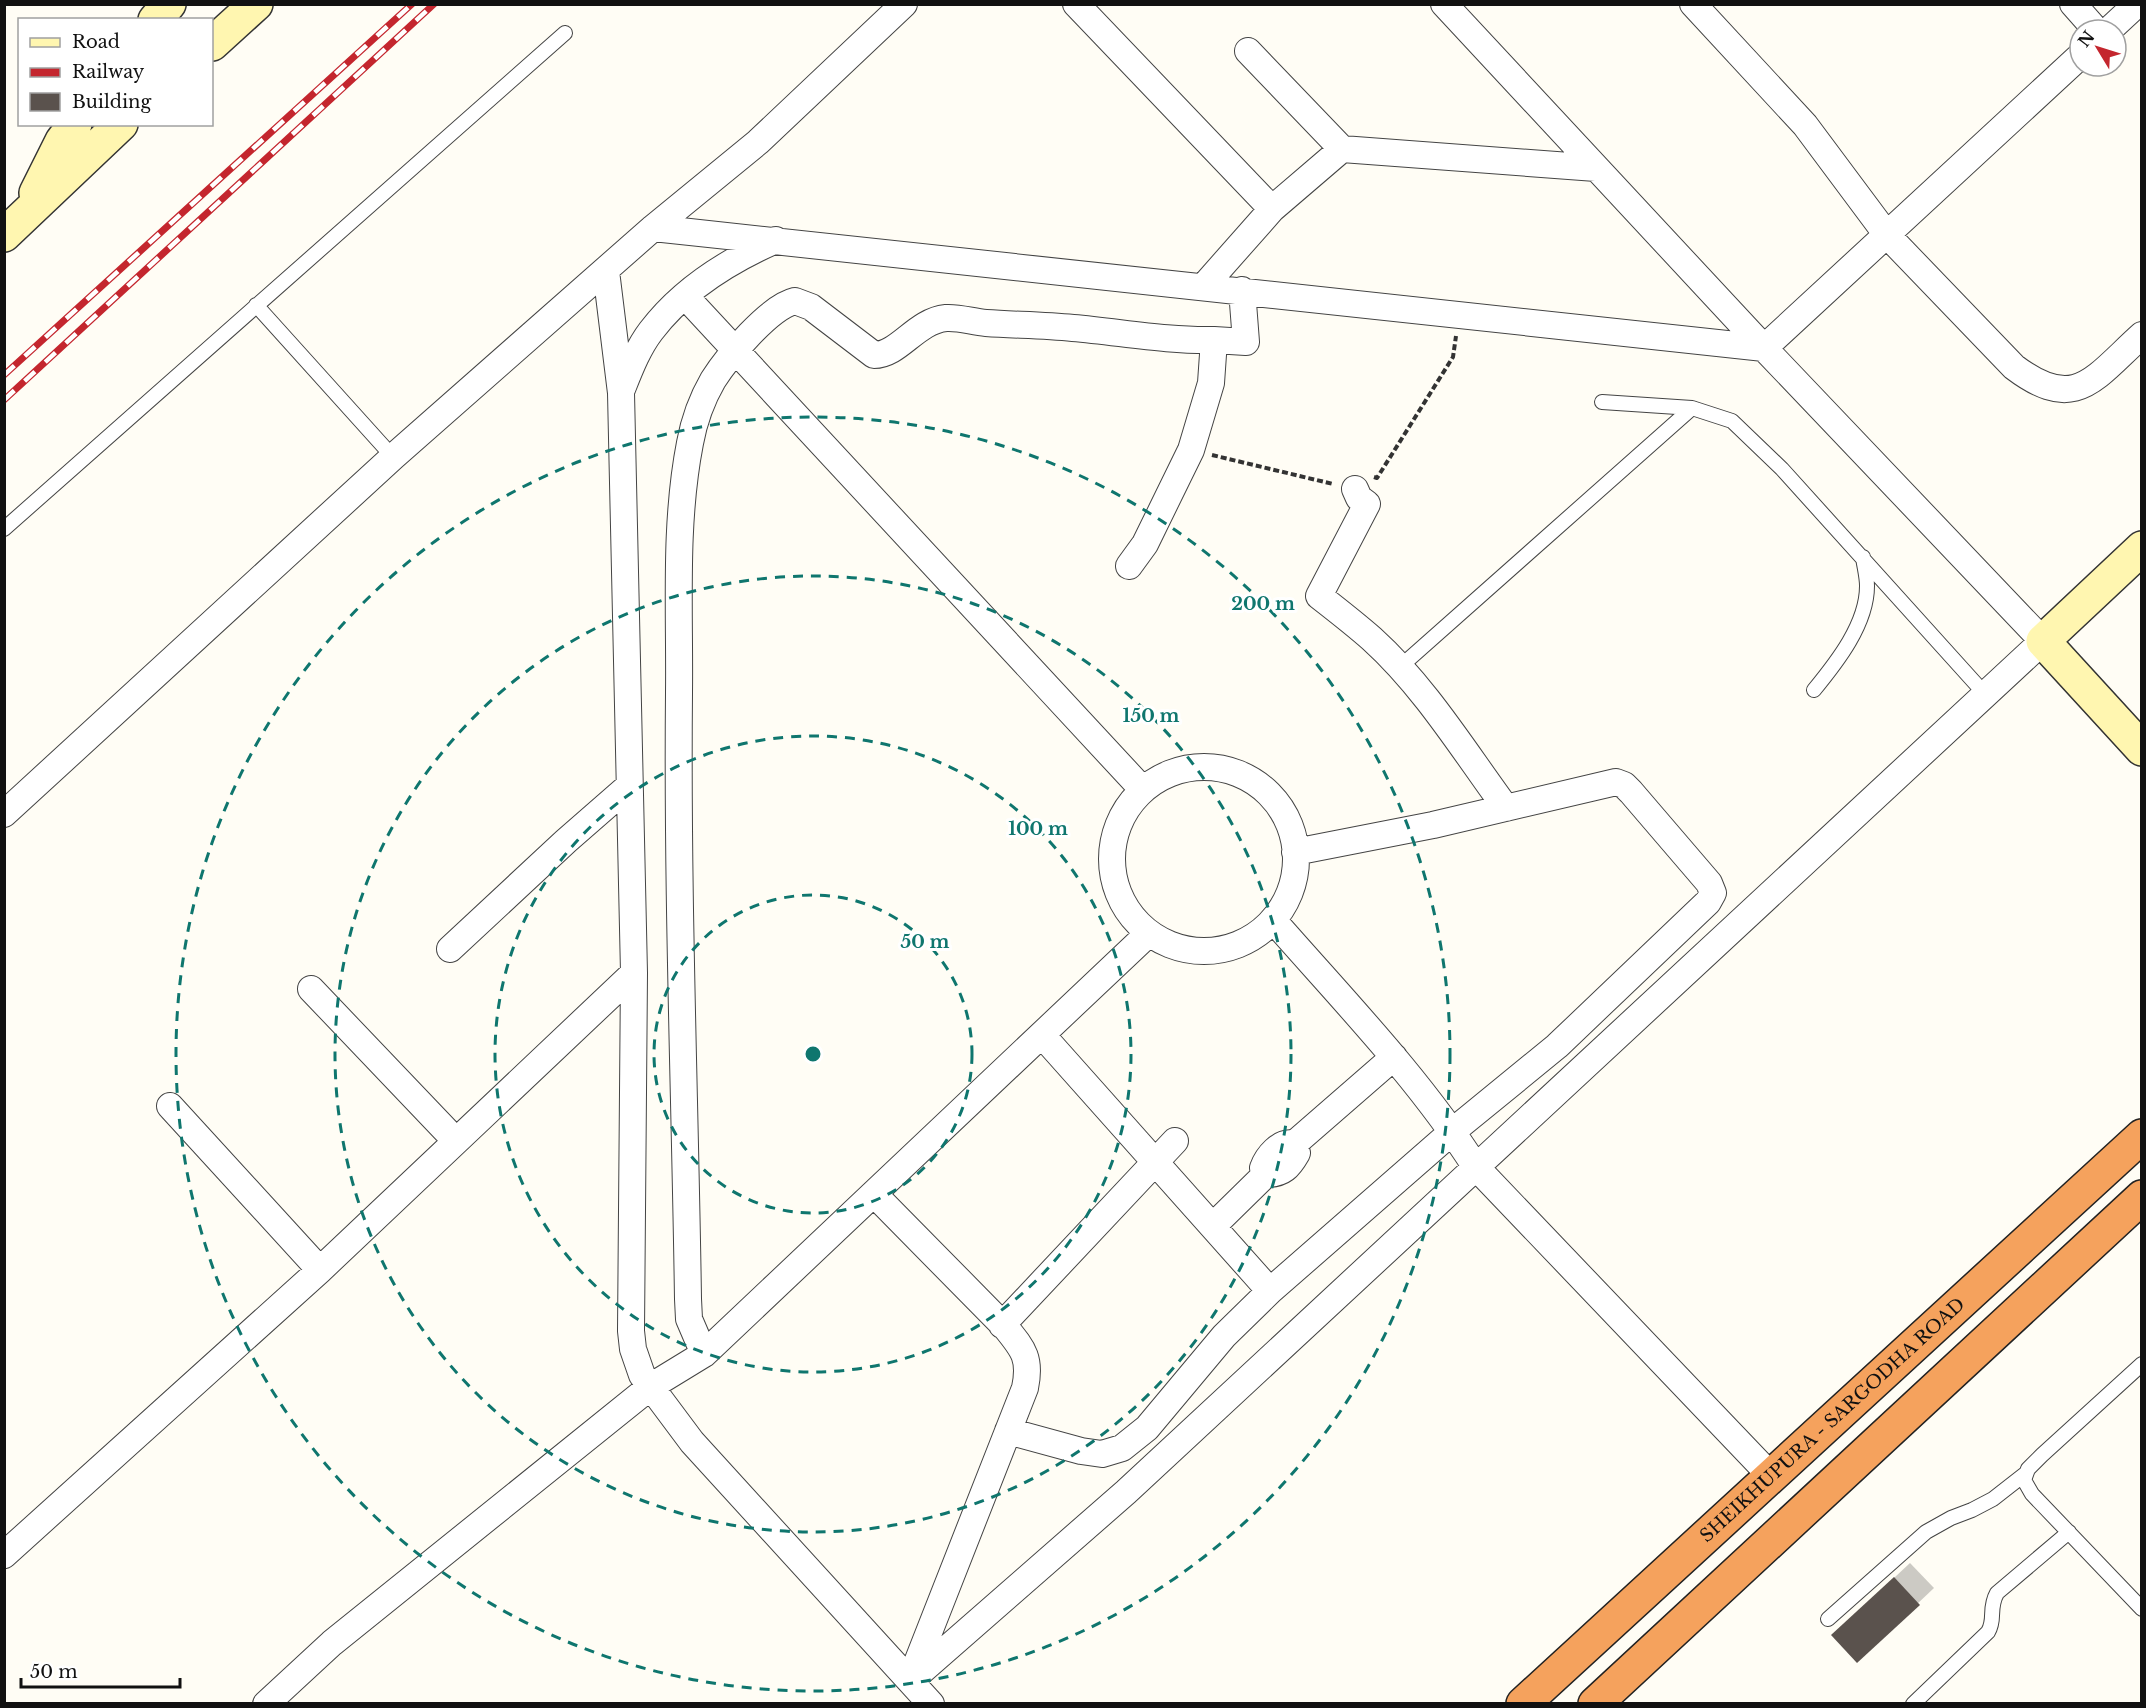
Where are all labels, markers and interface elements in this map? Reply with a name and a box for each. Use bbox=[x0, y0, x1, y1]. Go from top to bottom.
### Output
legend bbox=[18, 18, 213, 126]
north arrow bbox=[2068, 18, 2128, 78]
text: N bbox=[2074, 27, 2099, 51]
text: Road bbox=[72, 31, 120, 53]
text: Railway bbox=[72, 61, 145, 83]
text: Building bbox=[72, 91, 151, 113]
text: 200 m bbox=[1231, 593, 1295, 615]
text: 150 m bbox=[1123, 705, 1180, 727]
text: 100 m bbox=[1008, 818, 1068, 840]
text: 50 m bbox=[901, 931, 950, 953]
centre of rings bbox=[803, 1044, 823, 1064]
street label: SHEIKHUPURA - SARGODHA ROAD bbox=[1696, 1293, 1969, 1547]
scale bar bbox=[21, 1651, 180, 1689]
text: 50 m bbox=[30, 1661, 78, 1683]

